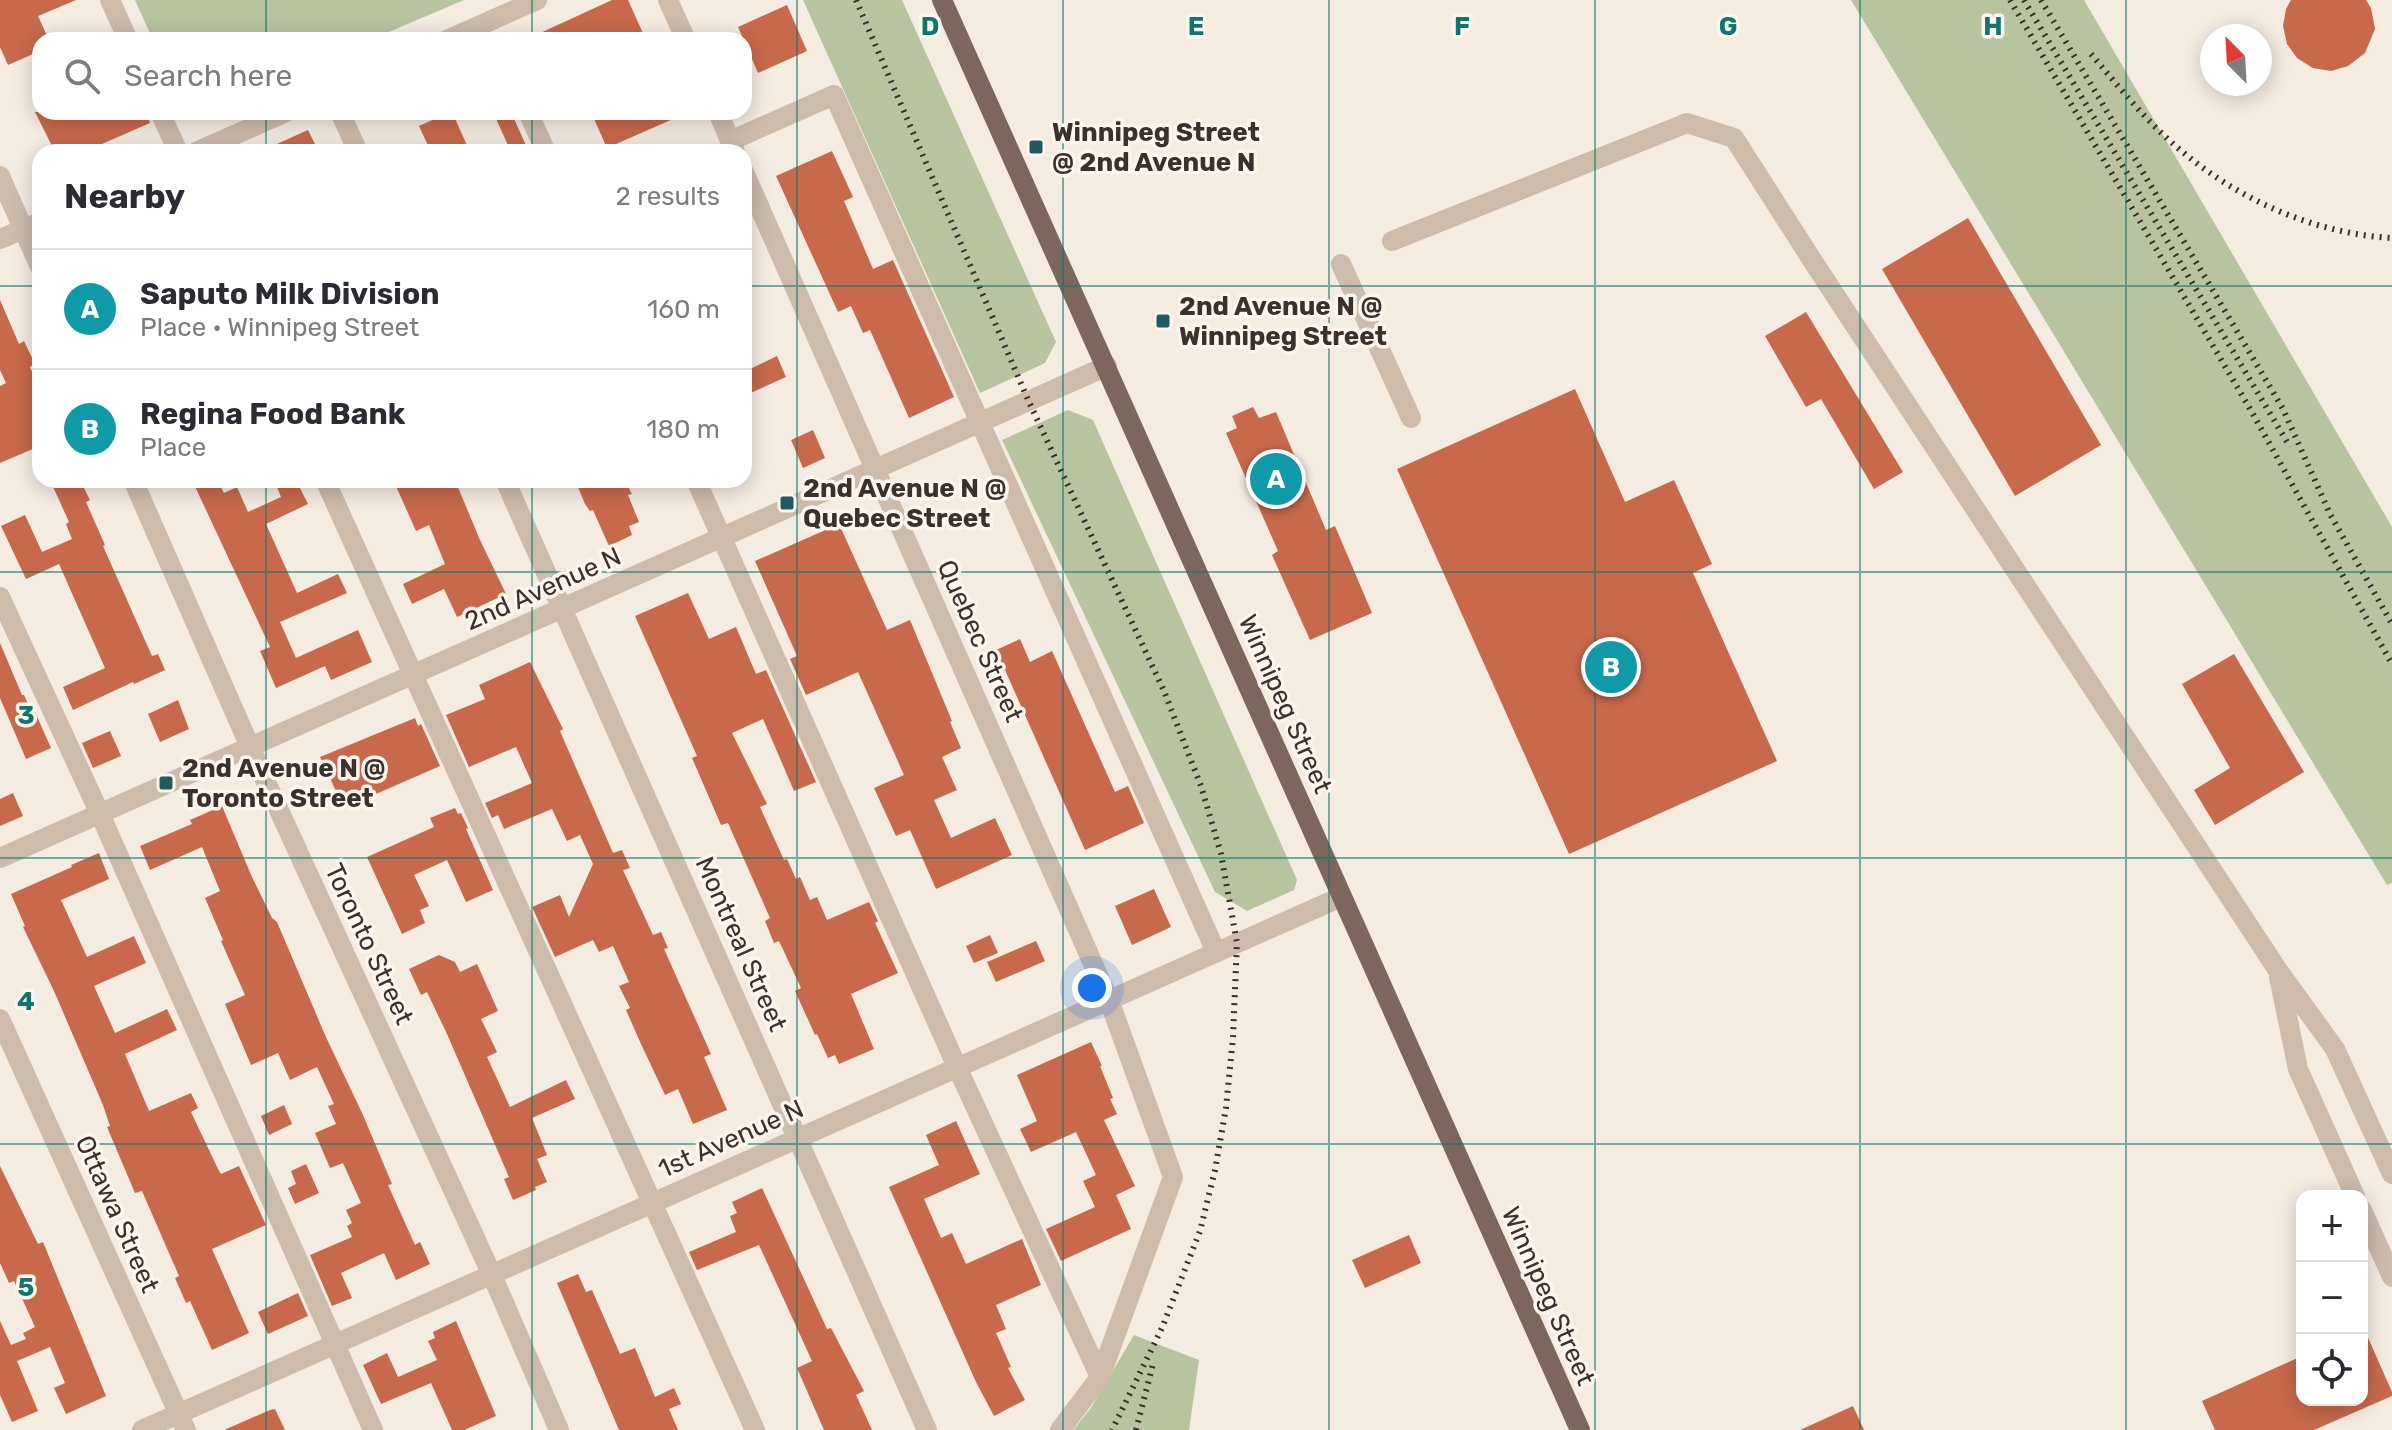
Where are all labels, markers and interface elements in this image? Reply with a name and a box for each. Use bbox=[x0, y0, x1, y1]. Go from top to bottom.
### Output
text: D bbox=[921, 11, 939, 42]
text: E bbox=[1188, 11, 1204, 42]
text: F bbox=[1454, 11, 1470, 42]
text: G bbox=[1719, 11, 1737, 42]
text: H bbox=[1983, 11, 2003, 42]
north arrow bbox=[2200, 24, 2272, 96]
search box bbox=[32, 32, 752, 120]
icon: search bbox=[60, 54, 104, 98]
text: Search here bbox=[124, 58, 292, 94]
place label: Winnipeg Street @ 2nd Avenue N bbox=[1052, 117, 1260, 178]
marker: Winnipeg Street @ 2nd Avenue N bbox=[1027, 138, 1045, 156]
text: Nearby bbox=[64, 176, 185, 217]
text: 2 results bbox=[616, 181, 720, 212]
text: Saputo Milk Division bbox=[140, 276, 440, 312]
place label: 2nd Avenue N @ Winnipeg Street bbox=[1179, 291, 1387, 352]
text: A bbox=[81, 294, 99, 325]
text: 160 m bbox=[647, 294, 720, 325]
text: Place · Winnipeg Street bbox=[140, 312, 419, 343]
marker: 2nd Avenue N @ Winnipeg Street bbox=[1154, 312, 1172, 330]
text: Regina Food Bank bbox=[140, 396, 405, 432]
text: B bbox=[81, 414, 99, 445]
text: 180 m bbox=[646, 414, 720, 445]
text: Place bbox=[140, 432, 206, 463]
pin: A bbox=[1250, 449, 1302, 509]
place label: 2nd Avenue N @ Quebec Street bbox=[803, 473, 1007, 534]
marker: 2nd Avenue N @ Quebec Street bbox=[778, 494, 796, 512]
street label: 2nd Avenue N bbox=[460, 541, 626, 637]
street label: Quebec Street bbox=[931, 555, 1029, 727]
street label: Winnipeg Street bbox=[1232, 610, 1338, 798]
pin: B bbox=[1585, 637, 1637, 697]
text: 3 bbox=[17, 700, 35, 731]
place label: 2nd Avenue N @ Toronto Street bbox=[182, 753, 386, 814]
marker: 2nd Avenue N @ Toronto Street bbox=[157, 774, 175, 792]
street label: Montreal Street bbox=[689, 852, 793, 1036]
street label: Toronto Street bbox=[318, 858, 420, 1030]
your location bbox=[1072, 968, 1112, 1008]
text: 4 bbox=[17, 986, 35, 1017]
street label: 1st Avenue N bbox=[654, 1093, 808, 1185]
street label: Ottawa Street bbox=[69, 1131, 165, 1297]
map controls bbox=[2296, 1190, 2368, 1406]
button: + bbox=[2296, 1190, 2368, 1262]
street label: Winnipeg Street bbox=[1495, 1202, 1601, 1390]
button: − bbox=[2296, 1262, 2368, 1334]
text: 5 bbox=[18, 1272, 34, 1303]
button: locate bbox=[2296, 1334, 2368, 1406]

